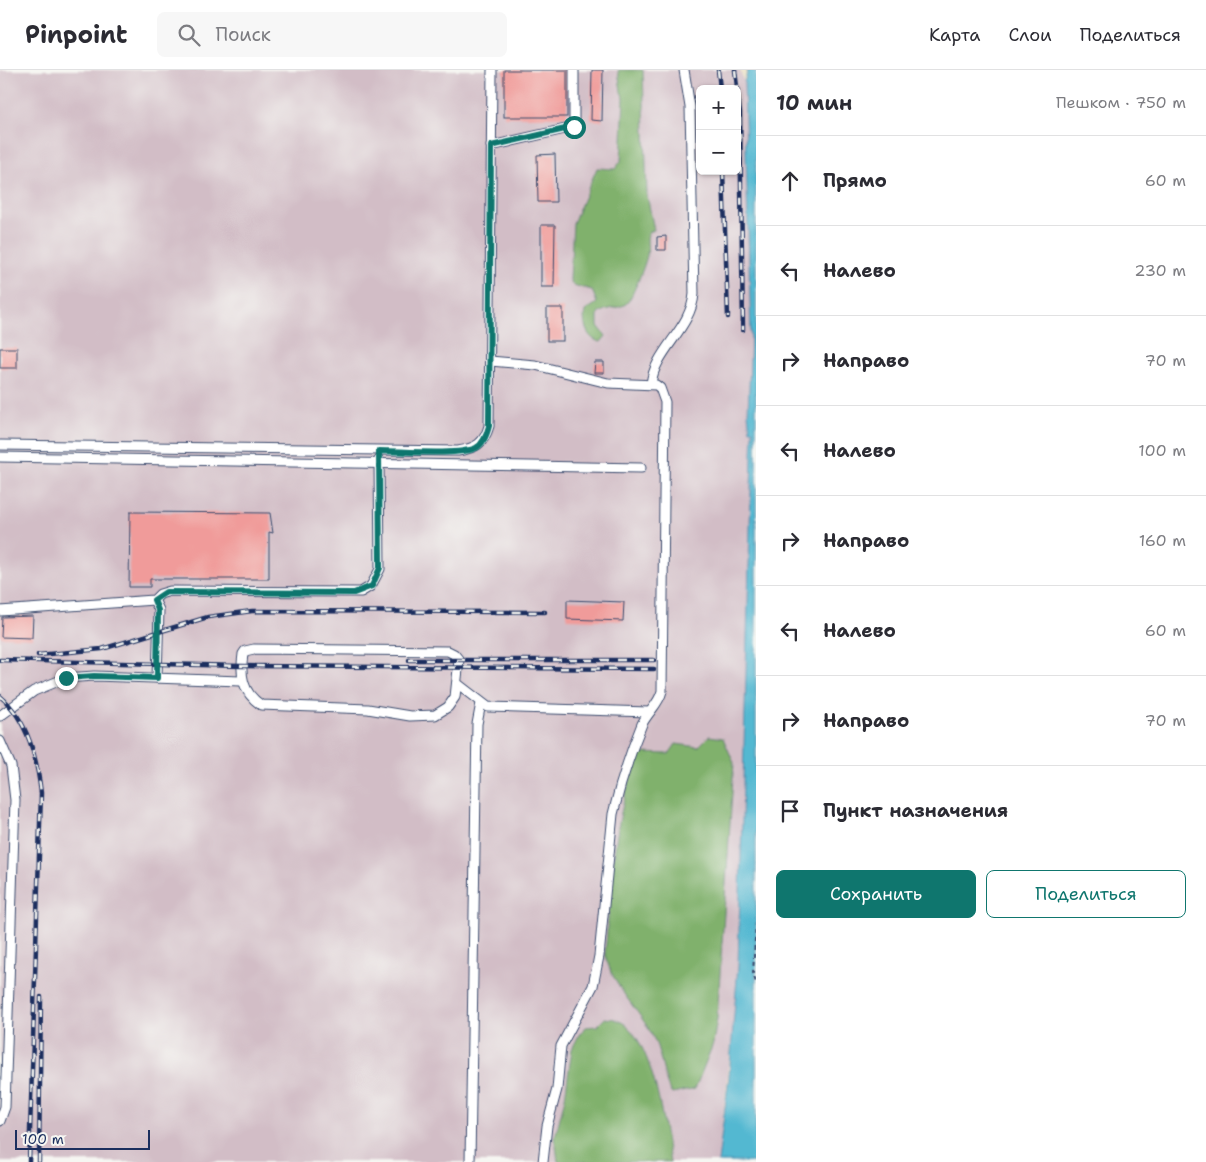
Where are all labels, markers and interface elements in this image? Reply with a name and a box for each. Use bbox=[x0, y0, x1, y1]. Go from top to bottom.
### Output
search box bbox=[157, 12, 507, 57]
text: Pinpoint bbox=[25, 19, 127, 51]
icon: search bbox=[175, 21, 203, 49]
text: Поиск bbox=[215, 22, 271, 47]
text: Карта bbox=[929, 23, 980, 47]
text: Слои bbox=[1008, 23, 1052, 47]
text: Поделиться bbox=[1080, 23, 1181, 47]
map controls bbox=[696, 85, 741, 175]
button: + bbox=[696, 85, 741, 130]
text: 10 мин bbox=[776, 89, 852, 117]
text: Пешком · 750 m bbox=[1056, 92, 1186, 113]
route start bbox=[563, 116, 586, 139]
button: − bbox=[696, 130, 741, 175]
icon: ahead bbox=[776, 167, 804, 195]
text: Прямо bbox=[823, 168, 887, 193]
text: 60 m bbox=[1145, 170, 1186, 191]
icon: left bbox=[776, 257, 804, 285]
text: Налево bbox=[823, 258, 896, 283]
text: 230 m bbox=[1134, 260, 1186, 281]
icon: right bbox=[776, 347, 804, 375]
text: Направо bbox=[823, 348, 909, 373]
text: 70 m bbox=[1145, 350, 1186, 371]
icon: left bbox=[776, 437, 804, 465]
text: Налево bbox=[823, 438, 896, 463]
text: 100 m bbox=[1138, 440, 1186, 461]
icon: right bbox=[776, 527, 804, 555]
text: Направо bbox=[823, 528, 909, 553]
text: 160 m bbox=[1139, 530, 1186, 551]
icon: left bbox=[776, 617, 804, 645]
text: Налево bbox=[823, 618, 896, 643]
text: 60 m bbox=[1145, 620, 1186, 641]
route end bbox=[55, 667, 78, 690]
icon: right bbox=[776, 707, 804, 735]
text: Направо bbox=[823, 708, 909, 733]
text: 70 m bbox=[1145, 710, 1186, 731]
icon: arrive bbox=[776, 797, 804, 825]
text: Пункт назначения bbox=[823, 798, 1008, 823]
button: Сохранить bbox=[776, 870, 976, 918]
button: Поделиться bbox=[986, 870, 1186, 918]
scale bar bbox=[15, 1127, 150, 1150]
text: 100 m bbox=[22, 1130, 64, 1148]

